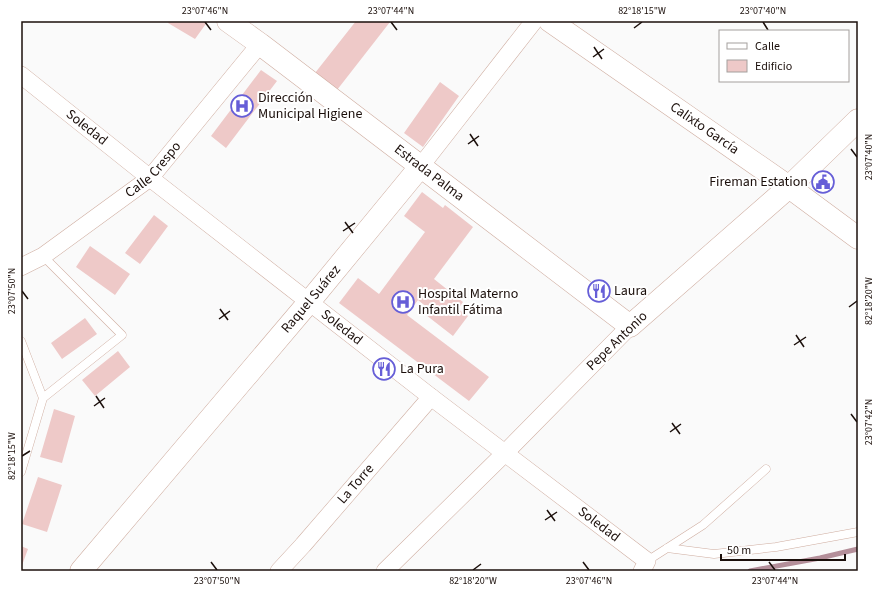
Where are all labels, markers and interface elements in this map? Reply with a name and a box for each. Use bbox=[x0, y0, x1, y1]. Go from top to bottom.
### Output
text: 23°07'46"N bbox=[182, 4, 228, 18]
text: 23°07'44"N bbox=[368, 4, 414, 18]
text: 82°18'15"W bbox=[618, 4, 666, 18]
text: 23°07'40"N bbox=[740, 4, 786, 18]
legend bbox=[719, 30, 849, 82]
text: Calle bbox=[755, 38, 780, 55]
text: Edificio bbox=[755, 58, 792, 75]
place label: Dirección Municipal Higiene bbox=[258, 88, 362, 124]
hospital icon: Dirección Municipal Higiene bbox=[229, 93, 255, 119]
street label: Calixto García bbox=[666, 97, 743, 159]
street label: Soledad bbox=[62, 105, 112, 150]
text: 23°07'40"N bbox=[862, 134, 876, 180]
street label: Calle Crespo bbox=[121, 137, 186, 203]
street label: Estrada Palma bbox=[390, 140, 468, 206]
public building icon: Fireman Estation bbox=[810, 169, 836, 195]
place label: Fireman Estation bbox=[709, 172, 808, 192]
street label: Raquel Suárez bbox=[277, 261, 345, 338]
text: 23°07'50"N bbox=[5, 268, 19, 314]
text: 82°18'20"W bbox=[862, 277, 876, 325]
restaurant icon: Laura bbox=[586, 278, 612, 304]
place label: Laura bbox=[614, 281, 647, 301]
place label: Hospital Materno Infantil Fátima bbox=[418, 284, 518, 320]
hospital icon: Hospital Materno Infantil Fátima bbox=[390, 289, 416, 315]
street label: Soledad bbox=[316, 305, 367, 350]
street label: Pepe Antonio bbox=[582, 307, 652, 375]
restaurant icon: La Pura bbox=[371, 356, 397, 382]
place label: La Pura bbox=[400, 359, 444, 379]
text: 23°07'42"N bbox=[862, 399, 876, 445]
text: 82°18'15"W bbox=[5, 432, 19, 480]
street label: La Torre bbox=[333, 460, 379, 508]
street label: Soledad bbox=[574, 502, 624, 547]
scale bar bbox=[721, 536, 845, 562]
text: 50 m bbox=[727, 542, 751, 559]
text: 23°07'50"N bbox=[194, 574, 240, 588]
text: 82°18'20"W bbox=[449, 574, 497, 588]
text: 23°07'46"N bbox=[566, 574, 612, 588]
text: 23°07'44"N bbox=[752, 574, 798, 588]

